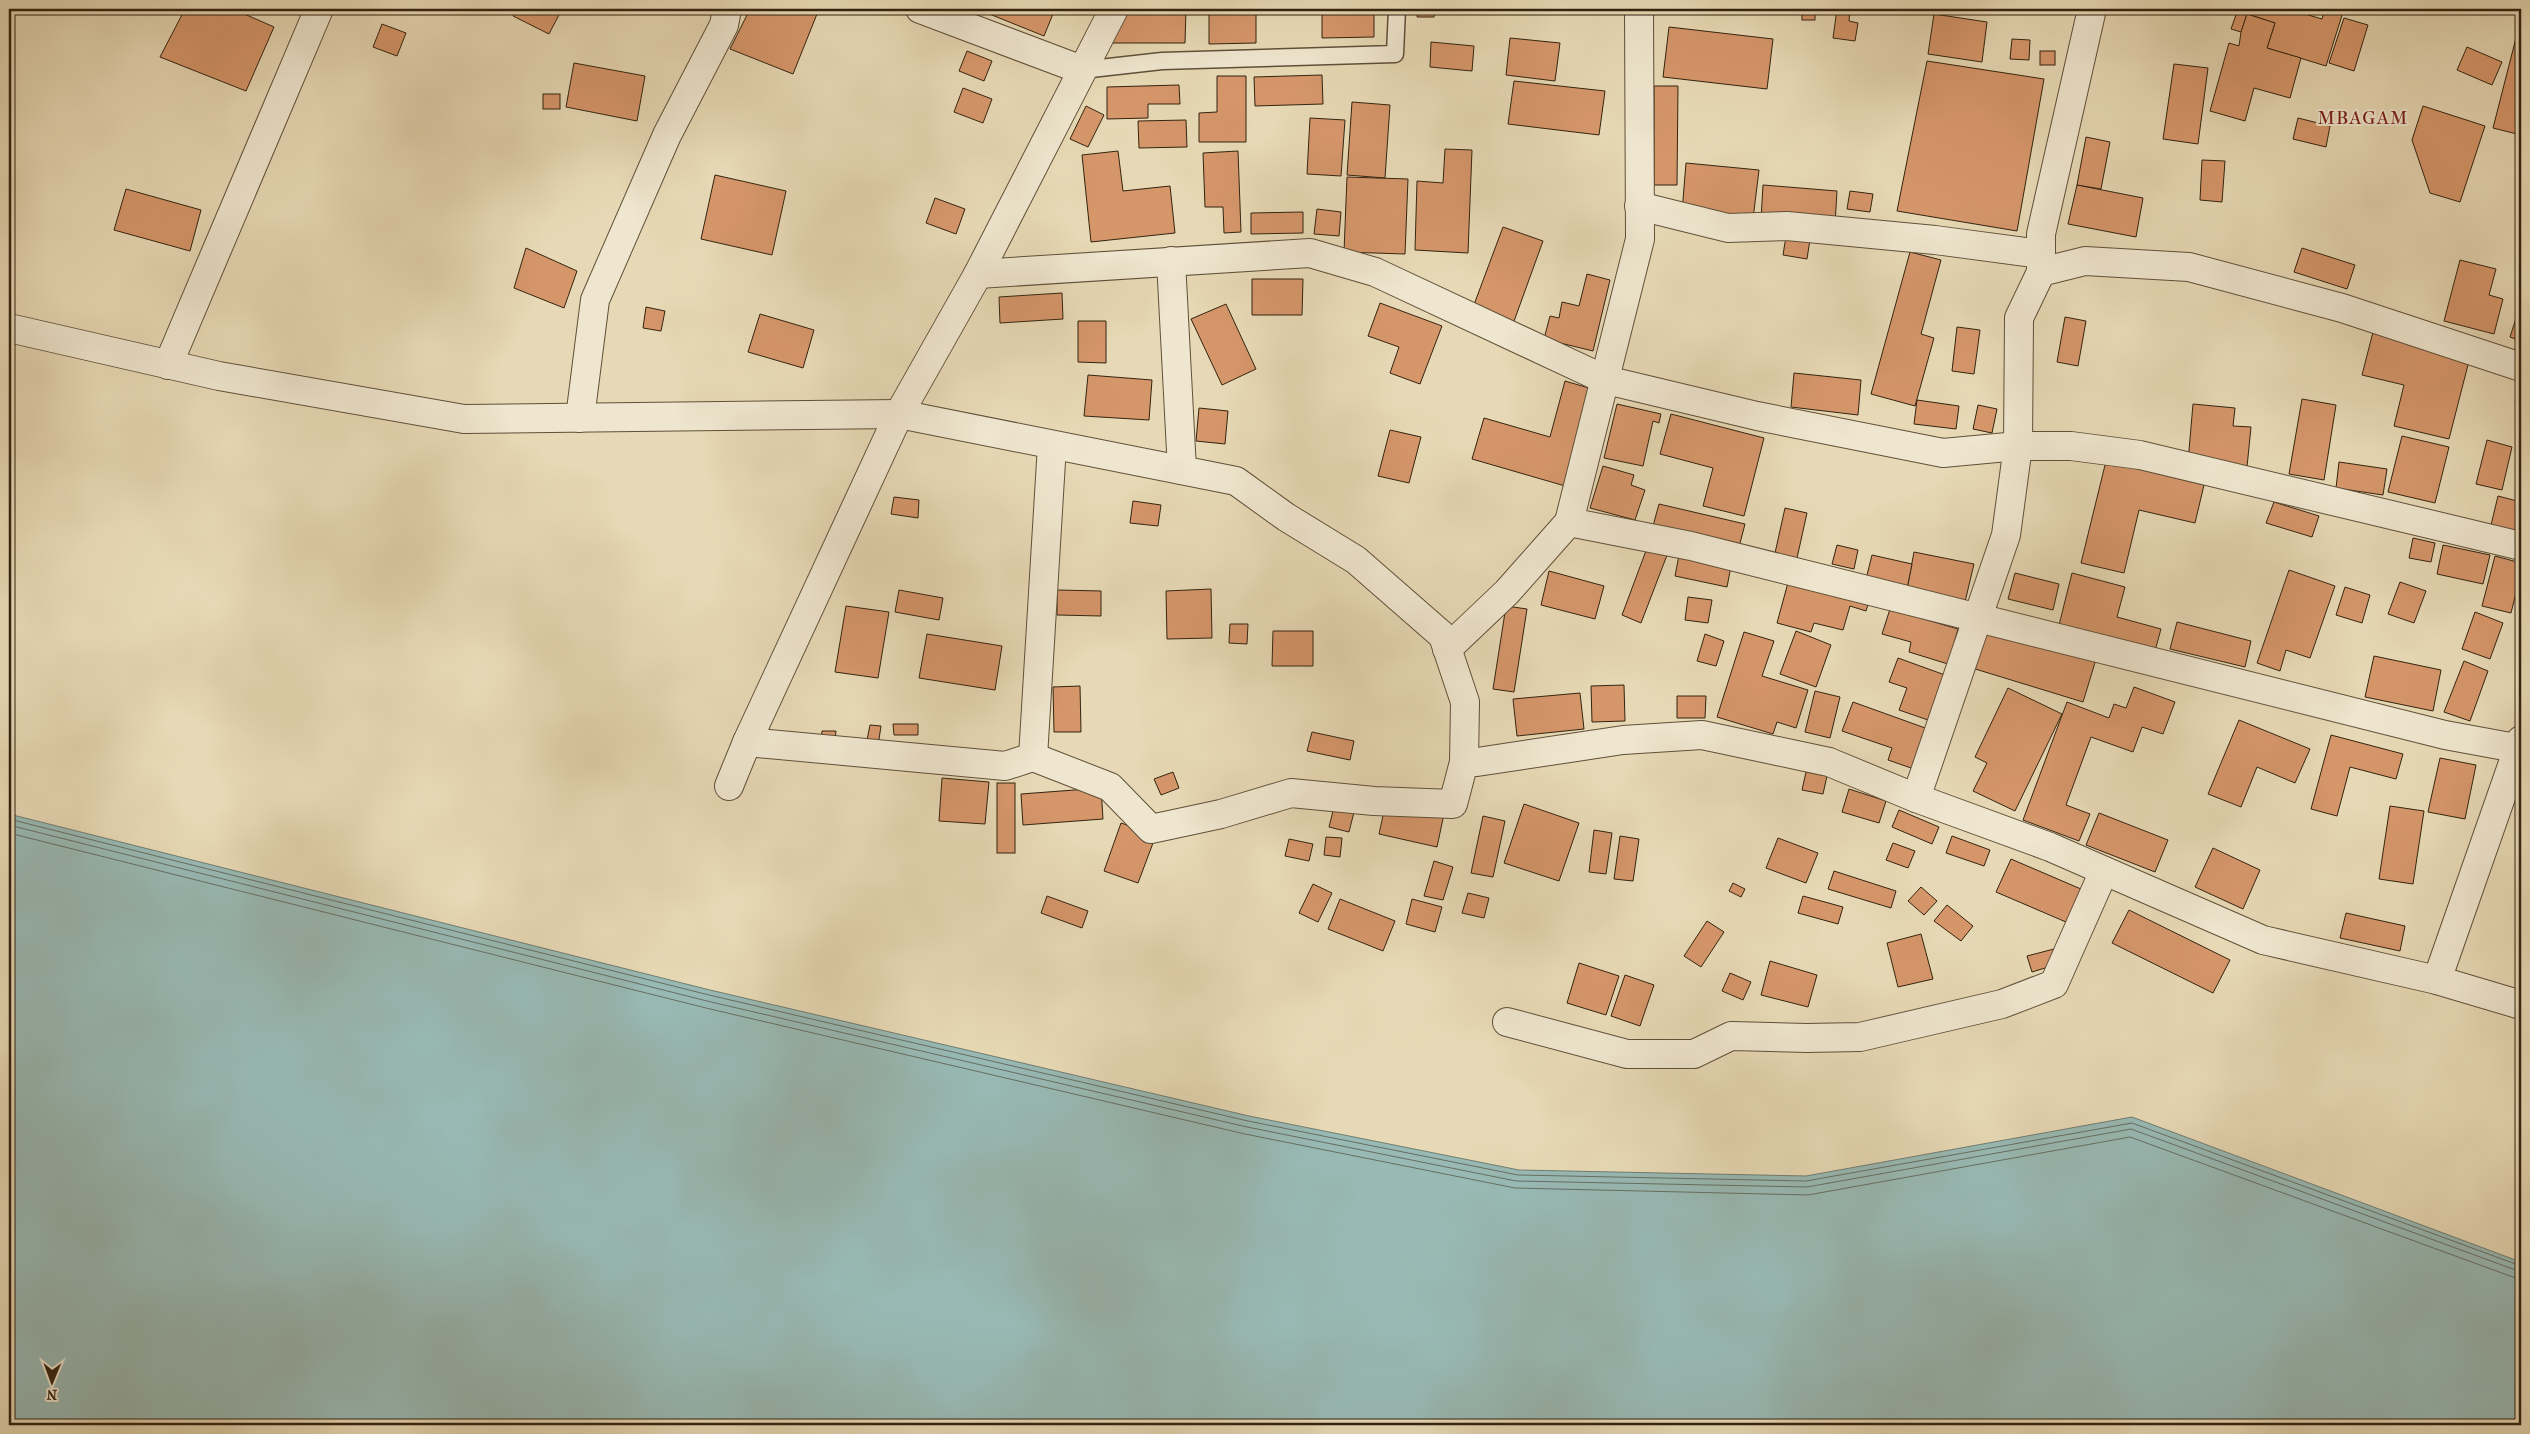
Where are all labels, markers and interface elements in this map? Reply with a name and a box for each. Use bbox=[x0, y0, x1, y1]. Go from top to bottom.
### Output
district label: MBAGAM bbox=[2318, 107, 2408, 129]
north arrow bbox=[28, 1356, 78, 1406]
text: N bbox=[46, 1386, 57, 1403]

